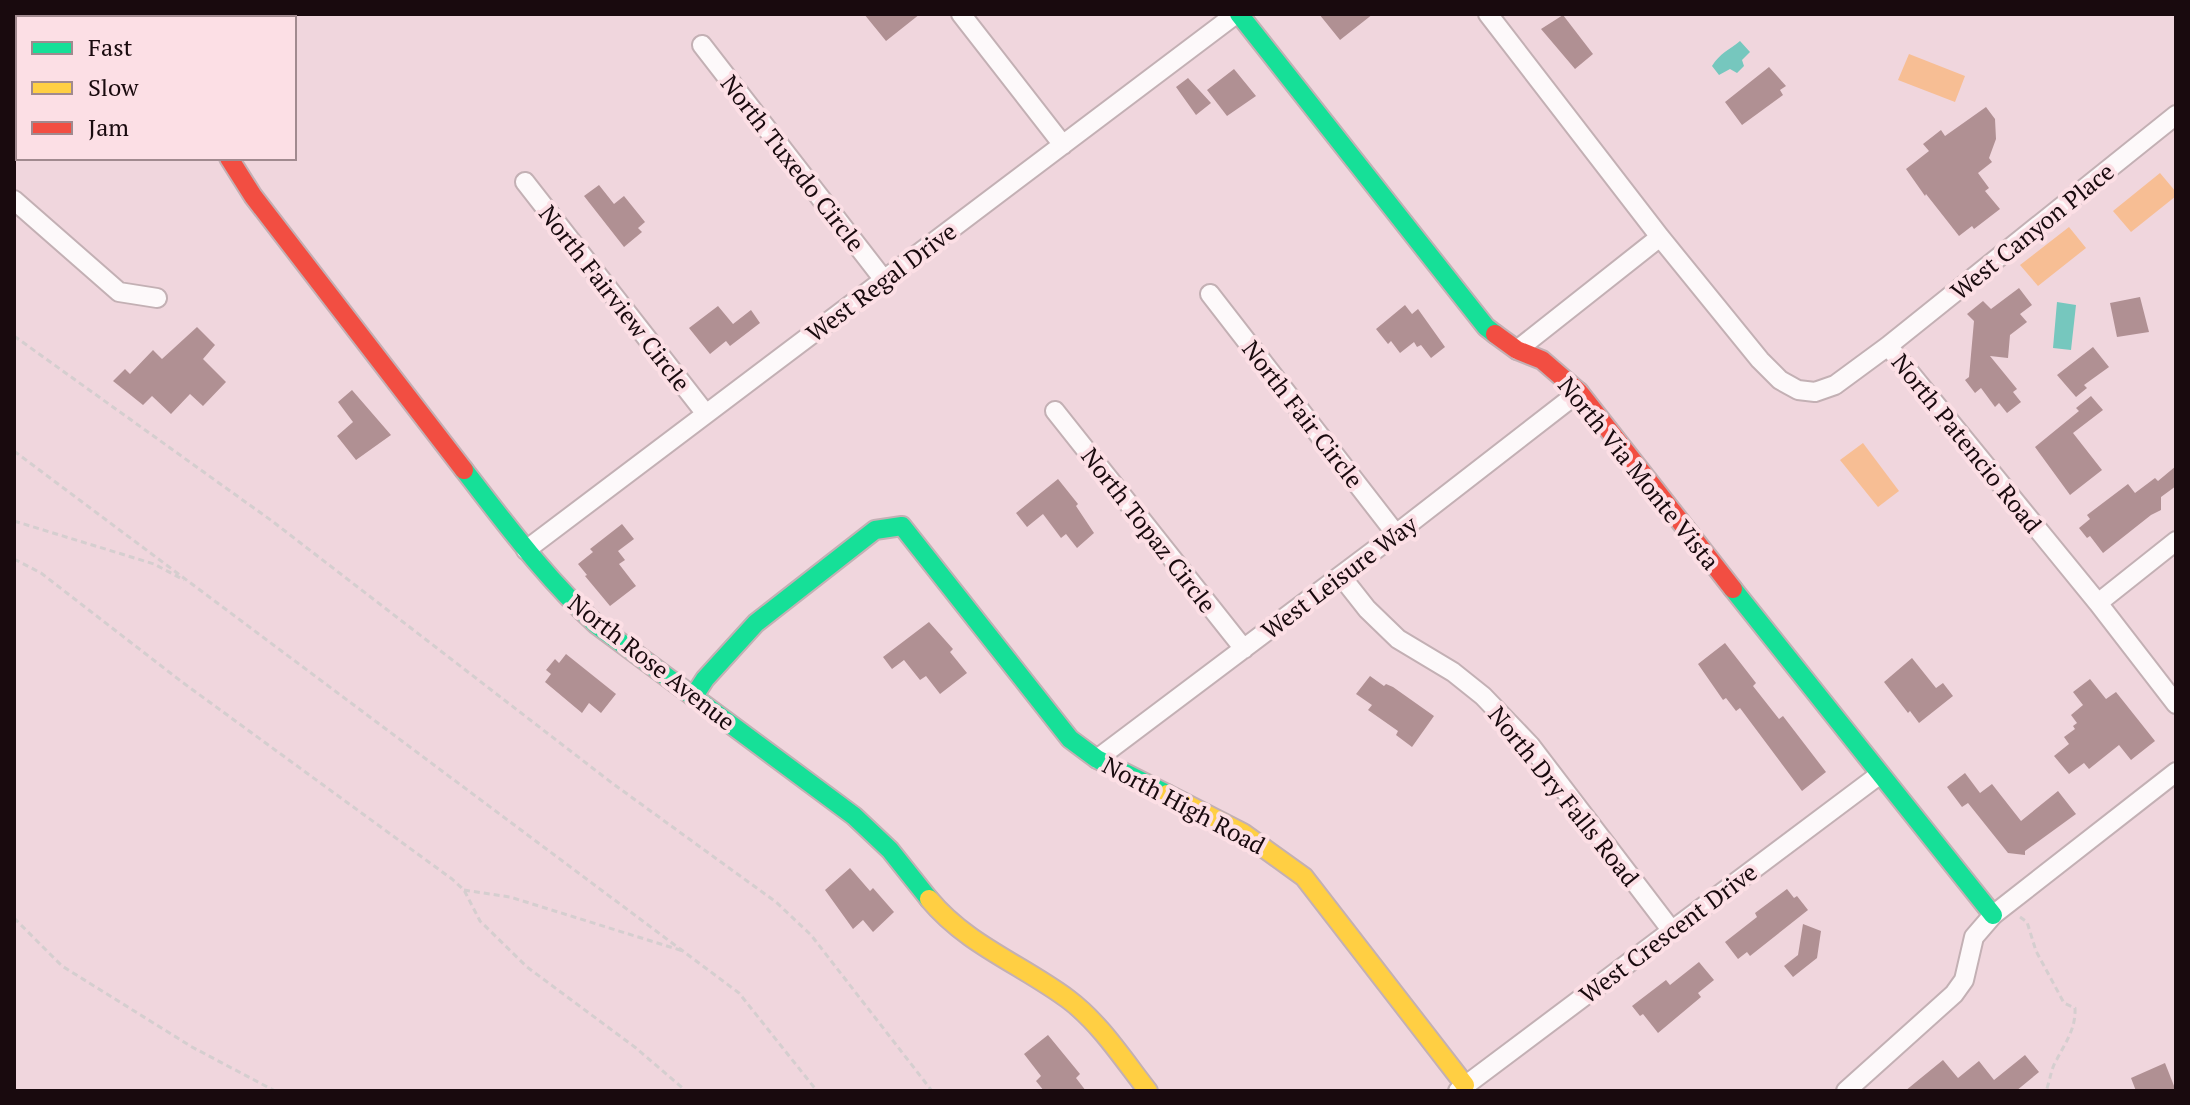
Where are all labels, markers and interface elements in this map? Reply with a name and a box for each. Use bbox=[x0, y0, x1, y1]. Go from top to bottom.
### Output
legend bbox=[16, 16, 296, 160]
text: Fast bbox=[88, 31, 133, 63]
street label: North Tuxedo Circle bbox=[714, 68, 872, 258]
text: Slow bbox=[88, 71, 139, 103]
text: Jam bbox=[88, 111, 129, 143]
street label: West Canyon Place bbox=[1944, 155, 2120, 307]
street label: North Fairview Circle bbox=[532, 198, 698, 398]
street label: West Regal Drive bbox=[799, 215, 963, 349]
street label: North Fair Circle bbox=[1235, 334, 1371, 494]
street label: North Patencio Road bbox=[1885, 347, 2049, 539]
street label: North Via Monte Vista bbox=[1551, 370, 1727, 576]
street label: North Topaz Circle bbox=[1074, 441, 1224, 619]
street label: West Leisure Way bbox=[1255, 507, 1424, 646]
street label: North Rose Avenue bbox=[562, 587, 742, 737]
street label: North Dry Falls Road bbox=[1481, 699, 1647, 893]
street label: North High Road bbox=[1097, 749, 1271, 861]
street label: West Crescent Drive bbox=[1573, 856, 1763, 1010]

